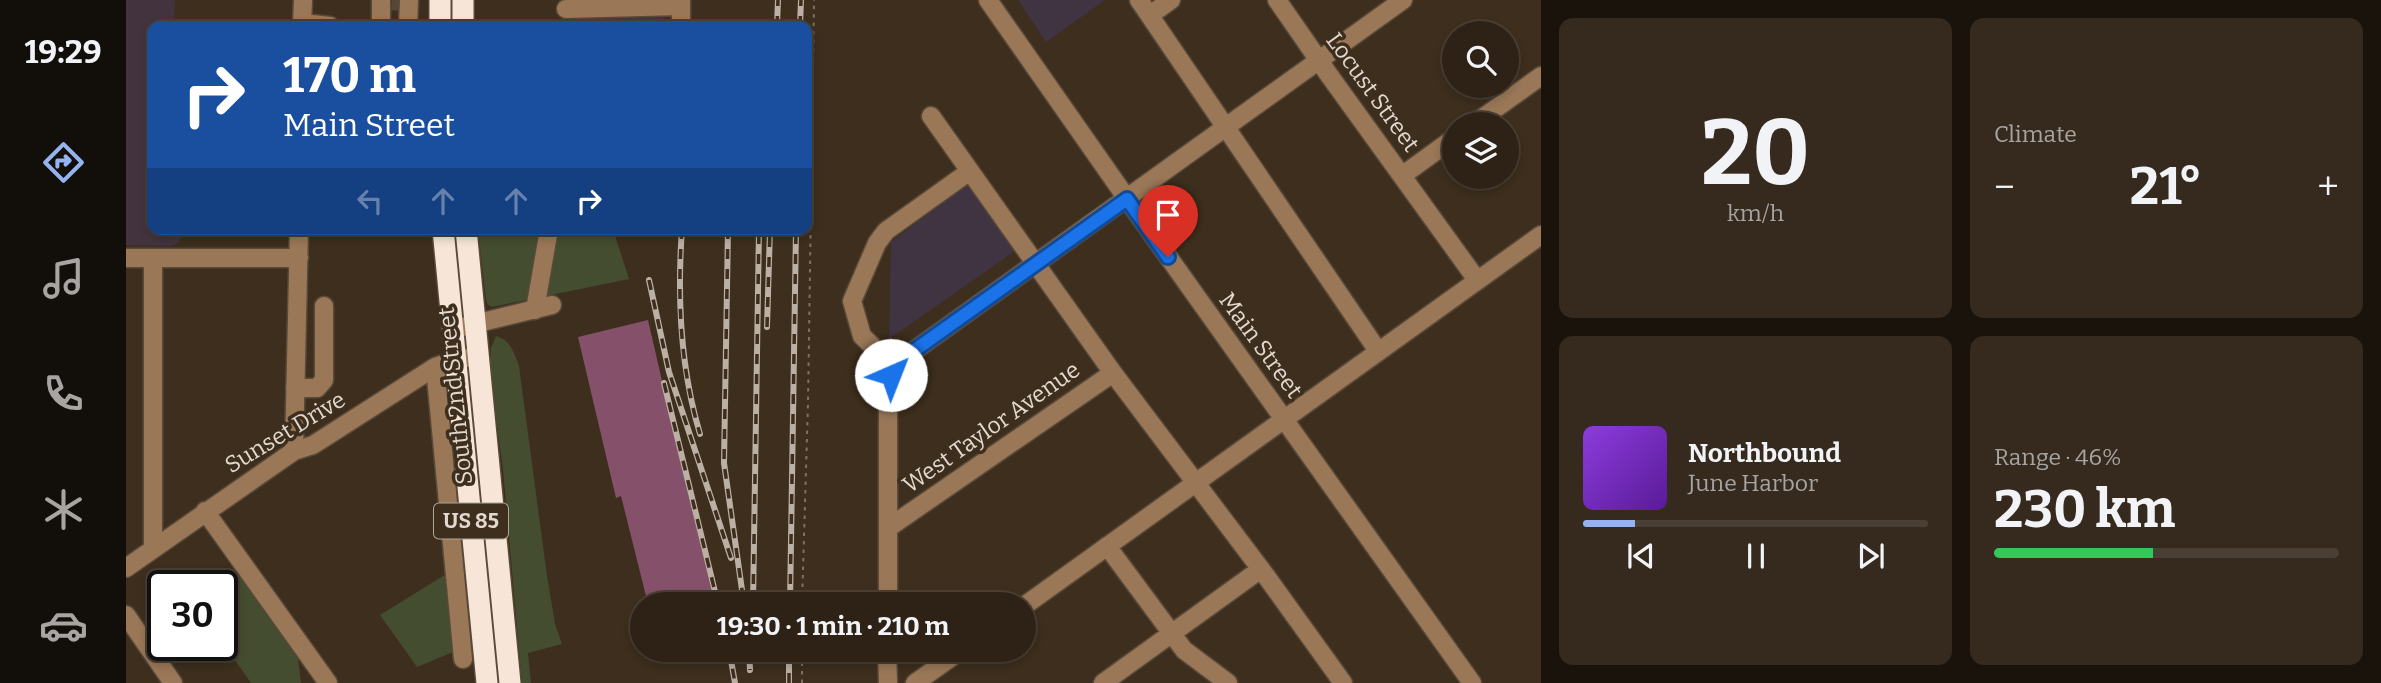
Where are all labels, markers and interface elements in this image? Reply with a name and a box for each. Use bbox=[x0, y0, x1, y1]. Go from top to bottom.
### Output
map controls bbox=[1442, 21, 1519, 189]
button: search bbox=[1442, 21, 1519, 98]
street label: Locust Street bbox=[1320, 27, 1426, 157]
text: 19:29 bbox=[24, 33, 102, 71]
text: 170 m bbox=[283, 46, 416, 105]
icon: right bbox=[168, 49, 259, 140]
text: 20 bbox=[1701, 99, 1810, 208]
text: Main Street bbox=[283, 106, 455, 144]
button: layers bbox=[1442, 112, 1519, 189]
text: Climate bbox=[1994, 120, 2077, 148]
icon: directions bbox=[39, 138, 88, 187]
text: 21° bbox=[2130, 155, 2202, 218]
text: − bbox=[1994, 164, 2015, 210]
text: + bbox=[2317, 164, 2339, 210]
icon: left bbox=[351, 182, 389, 220]
icon: ahead bbox=[424, 182, 462, 220]
icon: ahead bbox=[497, 182, 535, 220]
icon: right bbox=[570, 182, 608, 220]
pin bbox=[1138, 185, 1198, 257]
icon: arrive bbox=[1149, 196, 1187, 234]
text: km/h bbox=[1727, 199, 1784, 227]
icon: music bbox=[39, 254, 88, 303]
street label: Main Street bbox=[1213, 287, 1309, 403]
street label: South 2nd Street bbox=[432, 306, 478, 486]
position arrow bbox=[854, 338, 928, 412]
street label: West Taylor Avenue bbox=[897, 355, 1085, 499]
icon: phone bbox=[39, 369, 88, 418]
street label: Sunset Drive bbox=[220, 385, 350, 479]
text: Northbound bbox=[1688, 438, 1841, 469]
text: Range · 46% bbox=[1994, 443, 2121, 471]
text: June Harbor bbox=[1688, 469, 1818, 497]
text: 230 km bbox=[1994, 478, 2175, 541]
icon: climate bbox=[39, 485, 88, 534]
road number: US 85 bbox=[434, 504, 508, 538]
icon: previous bbox=[1622, 537, 1660, 575]
icon: pause bbox=[1737, 537, 1775, 575]
icon: next bbox=[1852, 537, 1890, 575]
speed limit sign: 30 bbox=[147, 570, 238, 661]
icon: car bbox=[39, 601, 88, 650]
text: 19:30 · 1 min · 210 m bbox=[717, 611, 949, 642]

